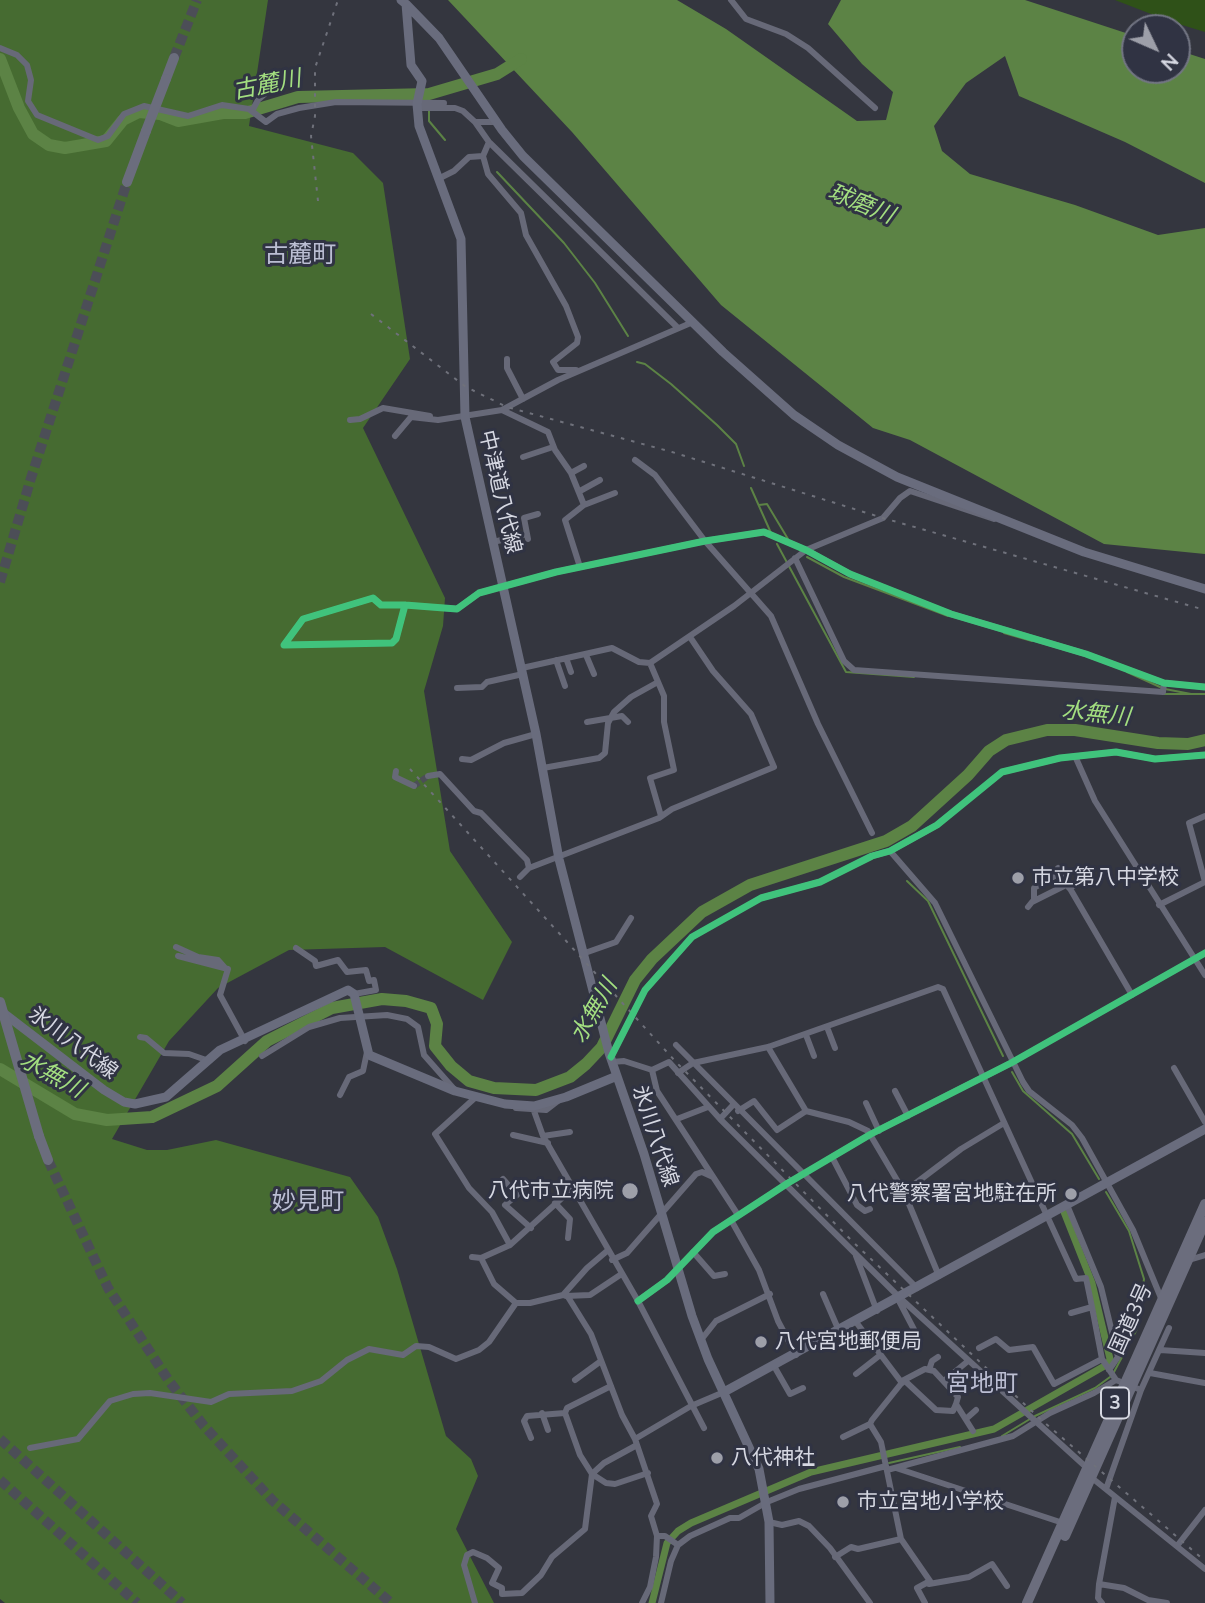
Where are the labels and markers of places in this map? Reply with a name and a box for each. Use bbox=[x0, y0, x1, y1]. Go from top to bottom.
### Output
place label: 市立第八中学校 bbox=[1032, 865, 1179, 891]
marker: 市立第八中学校 bbox=[1010, 870, 1026, 886]
place label: 八代市立病院 bbox=[488, 1178, 614, 1204]
marker: 八代市立病院 bbox=[620, 1181, 640, 1201]
place label: 八代警察署宮地駐在所 bbox=[847, 1181, 1057, 1207]
marker: 八代警察署宮地駐在所 bbox=[1063, 1186, 1079, 1202]
place label: 八代宮地郵便局 bbox=[775, 1329, 922, 1355]
marker: 八代宮地郵便局 bbox=[753, 1334, 769, 1350]
place label: 八代神社 bbox=[731, 1445, 815, 1471]
marker: 八代神社 bbox=[709, 1450, 725, 1466]
place label: 市立宮地小学校 bbox=[857, 1489, 1004, 1515]
marker: 市立宮地小学校 bbox=[835, 1494, 851, 1510]

